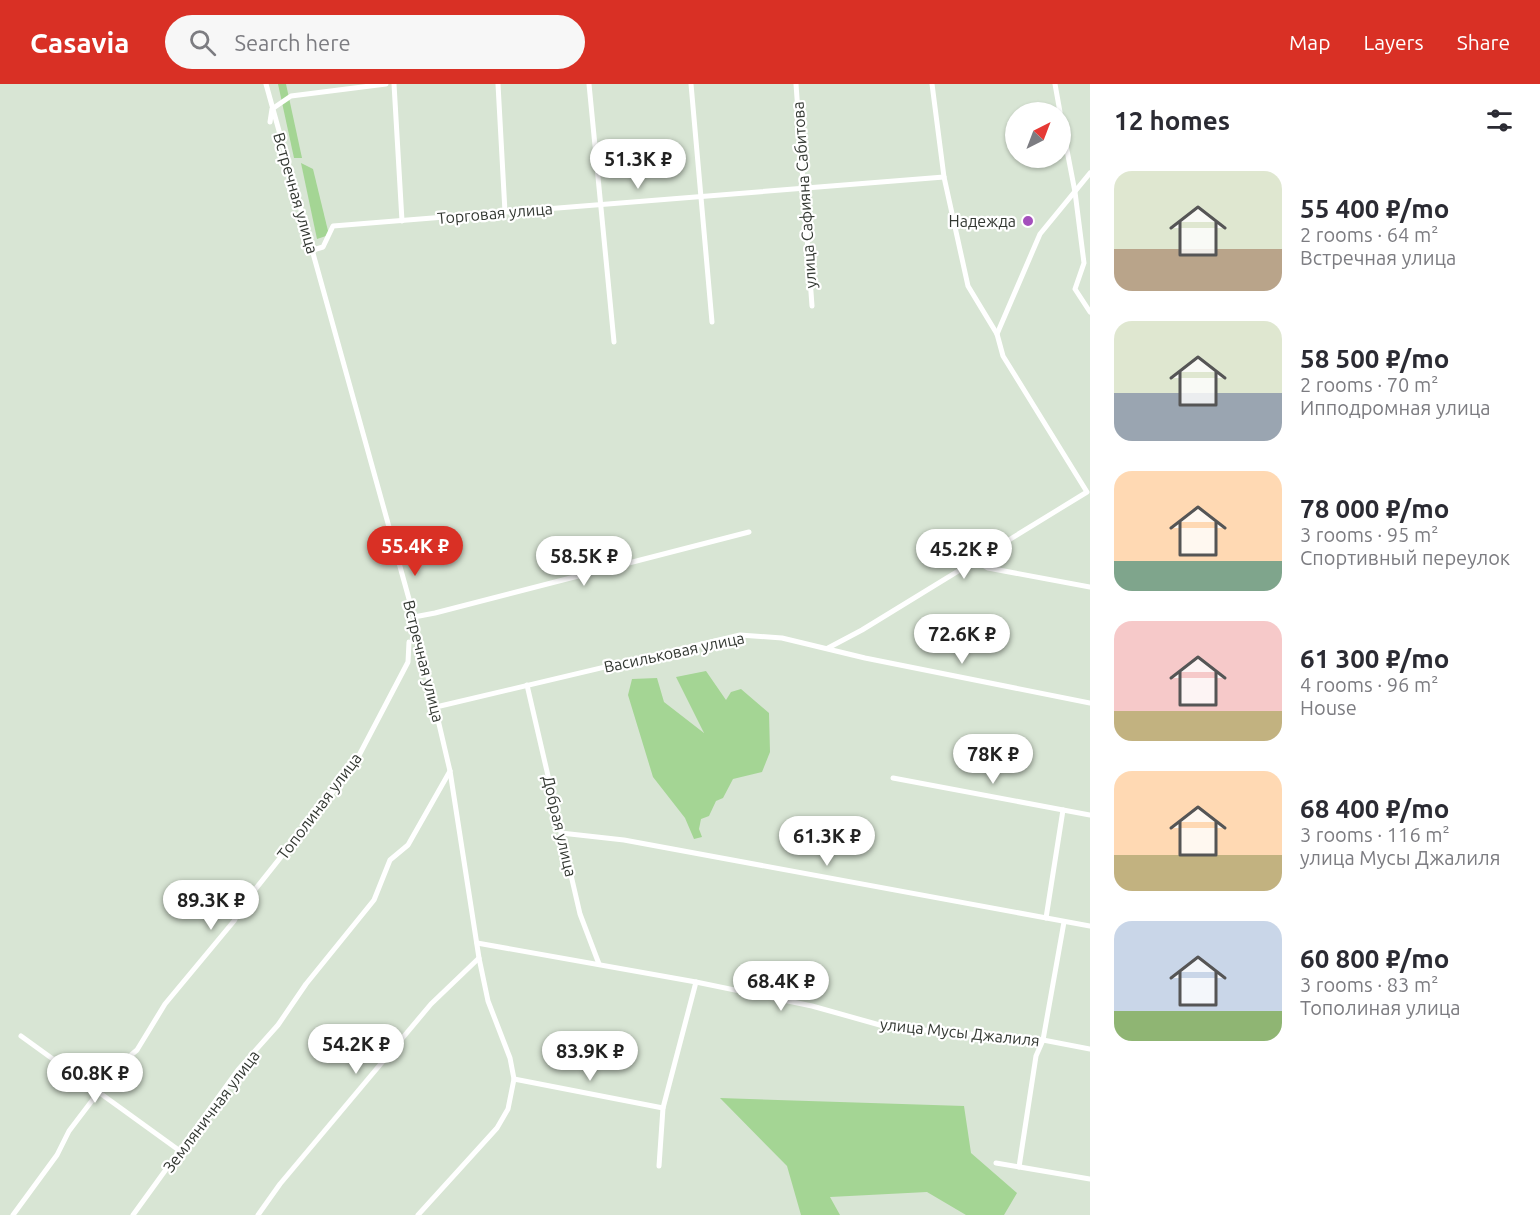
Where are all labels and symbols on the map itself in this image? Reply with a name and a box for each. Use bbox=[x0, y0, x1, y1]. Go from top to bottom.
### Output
street label: улица Сафияна Сабитова bbox=[788, 101, 820, 289]
north arrow bbox=[1005, 102, 1071, 168]
street label: Встречная улица bbox=[270, 130, 322, 256]
pin: 51.3K ₽ bbox=[583, 139, 693, 190]
street label: Торговая улица bbox=[437, 199, 553, 227]
place label: Надежда bbox=[949, 212, 1016, 230]
marker: Надежда bbox=[1021, 214, 1035, 228]
pin: 55.4K ₽ bbox=[360, 526, 470, 577]
pin: 45.2K ₽ bbox=[909, 529, 1019, 580]
pin: 58.5K ₽ bbox=[529, 536, 639, 587]
street label: Встречная улица bbox=[400, 598, 448, 724]
pin: 72.6K ₽ bbox=[907, 614, 1017, 665]
street label: Васильковая улица bbox=[602, 628, 746, 676]
pin: 78K ₽ bbox=[951, 734, 1035, 785]
street label: Тополиная улица bbox=[273, 749, 365, 863]
street label: Добрая улица bbox=[540, 774, 580, 878]
pin: 61.3K ₽ bbox=[772, 816, 882, 867]
pin: 89.3K ₽ bbox=[156, 880, 266, 931]
pin: 68.4K ₽ bbox=[726, 961, 836, 1012]
street label: улица Мусы Джалиля bbox=[879, 1015, 1041, 1049]
pin: 54.2K ₽ bbox=[301, 1024, 411, 1075]
pin: 83.9K ₽ bbox=[535, 1031, 645, 1082]
street label: Земляничная улица bbox=[159, 1046, 263, 1176]
pin: 60.8K ₽ bbox=[40, 1053, 150, 1104]

